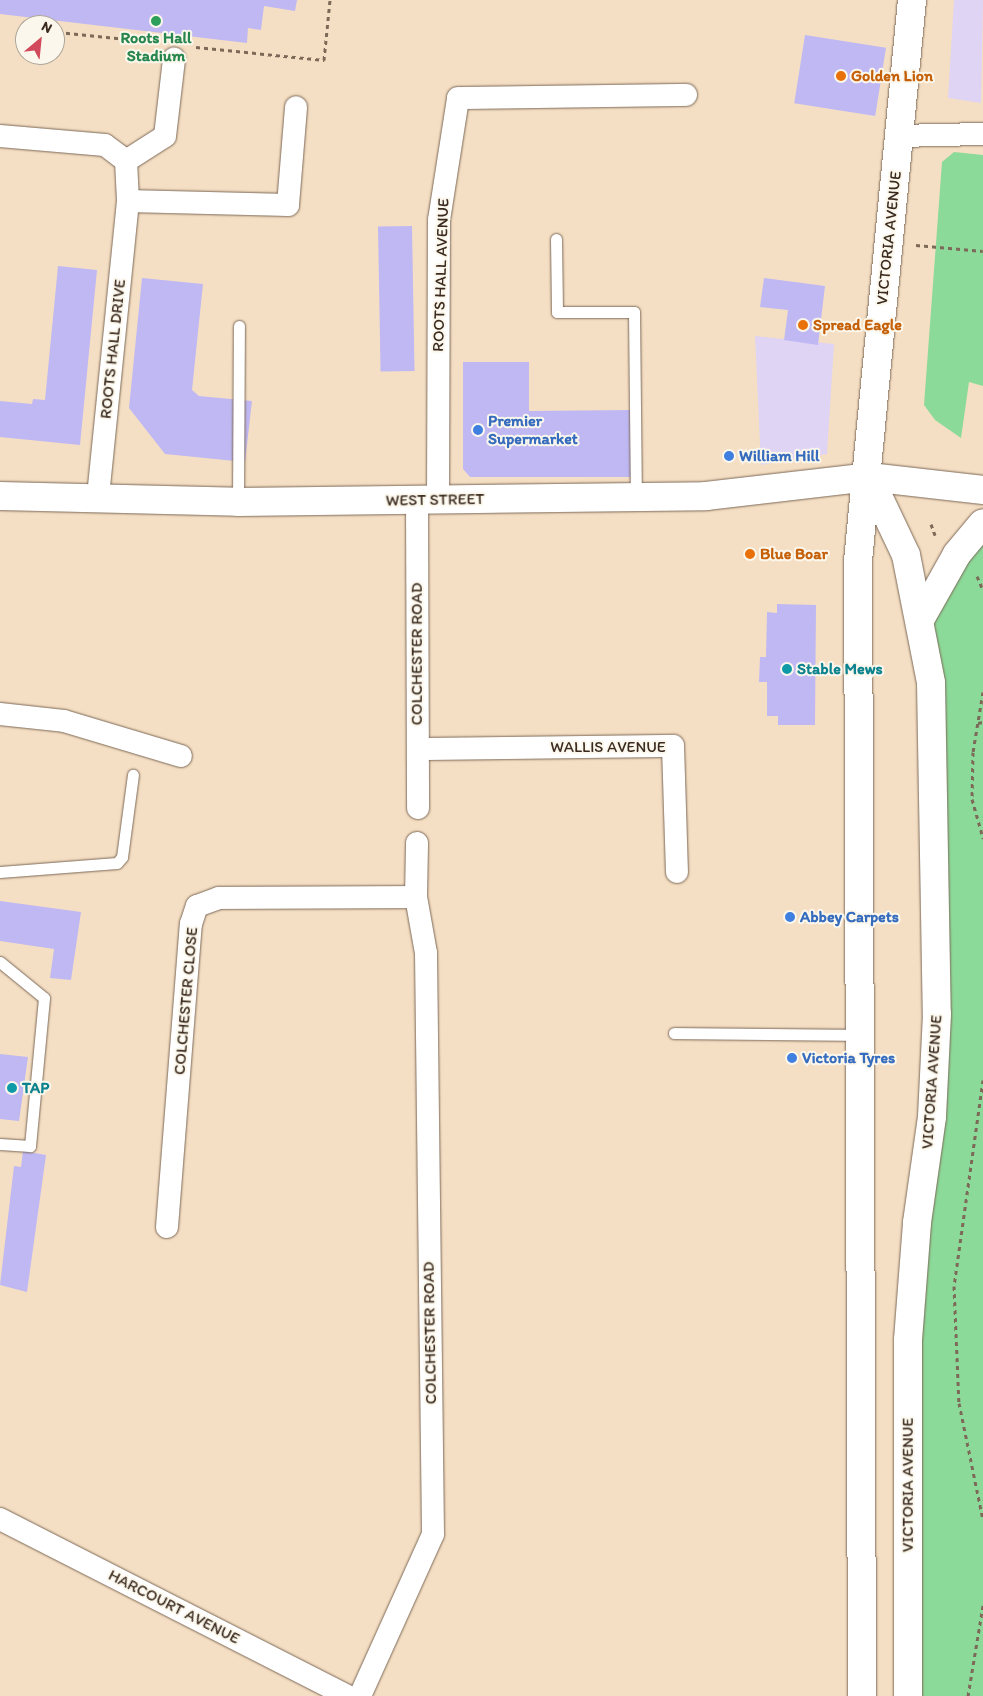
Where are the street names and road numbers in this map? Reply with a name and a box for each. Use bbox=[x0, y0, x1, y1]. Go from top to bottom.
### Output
street label: VICTORIA AVENUE bbox=[872, 170, 906, 306]
street label: ROOTS HALL AVENUE bbox=[429, 198, 453, 352]
street label: ROOTS HALL DRIVE bbox=[96, 278, 130, 420]
street label: WEST STREET bbox=[386, 490, 484, 510]
street label: COLCHESTER ROAD bbox=[407, 583, 427, 725]
street label: WALLIS AVENUE bbox=[551, 737, 665, 757]
street label: COLCHESTER CLOSE bbox=[170, 926, 202, 1076]
street label: VICTORIA AVENUE bbox=[918, 1015, 946, 1149]
street label: COLCHESTER ROAD bbox=[419, 1262, 441, 1404]
street label: VICTORIA AVENUE bbox=[898, 1418, 918, 1552]
street label: HARCOURT AVENUE bbox=[105, 1566, 243, 1648]

